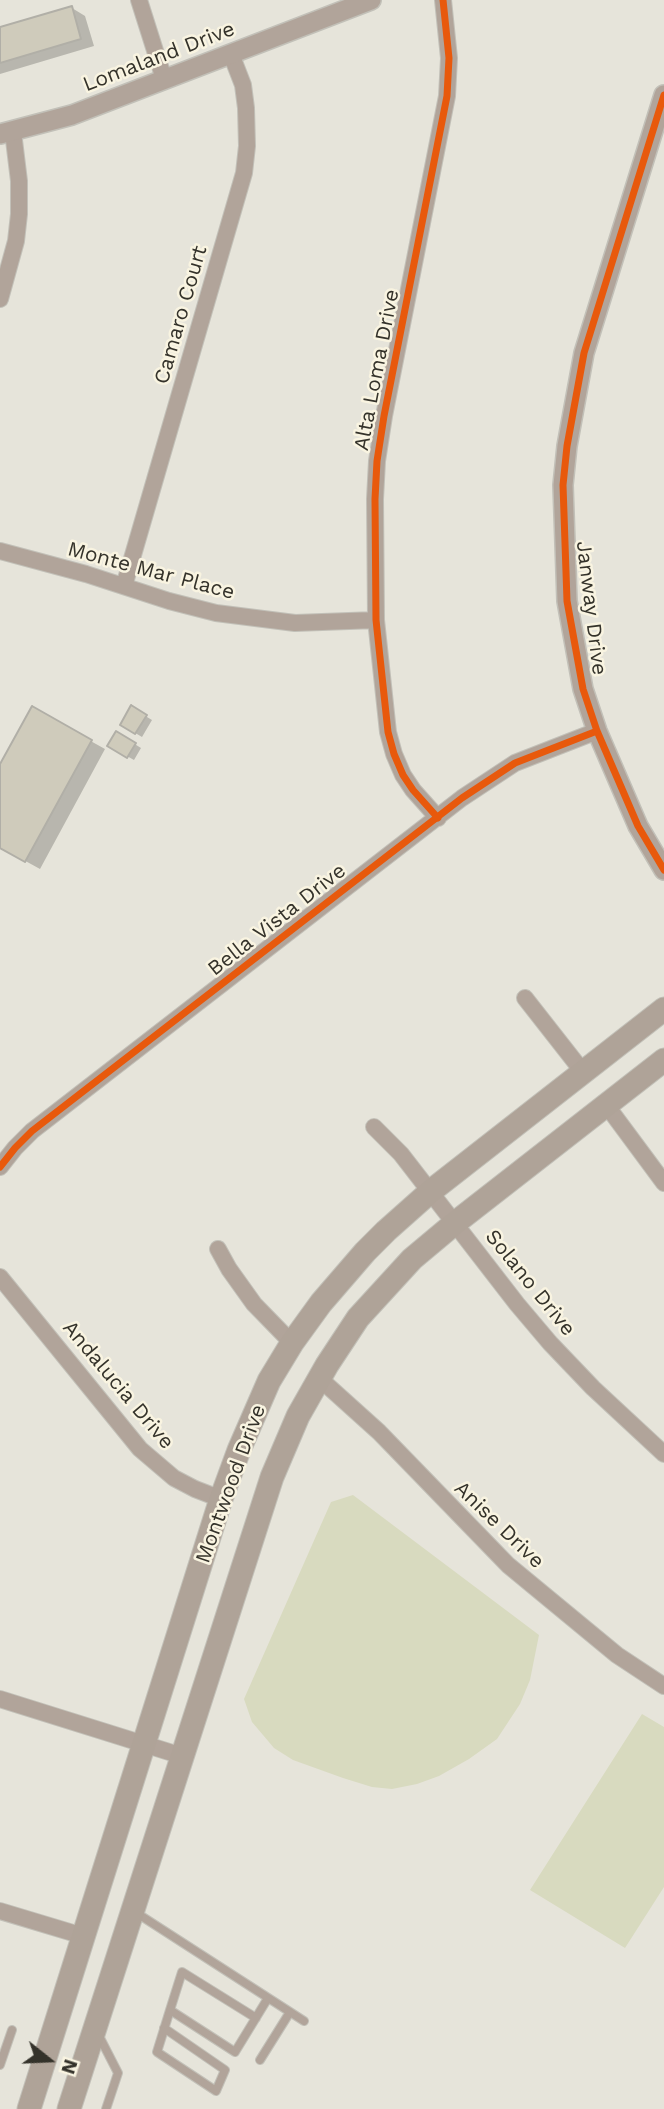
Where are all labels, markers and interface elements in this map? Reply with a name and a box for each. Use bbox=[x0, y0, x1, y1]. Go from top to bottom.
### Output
street label: Lomaland Drive bbox=[80, 16, 238, 98]
street label: Camaro Court bbox=[149, 243, 213, 387]
street label: Alta Loma Drive bbox=[349, 287, 405, 453]
street label: Monte Mar Place bbox=[65, 537, 237, 605]
street label: Janway Drive bbox=[570, 539, 612, 677]
street label: Bella Vista Drive bbox=[203, 858, 351, 982]
street label: Solano Drive bbox=[480, 1225, 580, 1341]
street label: Andalucia Drive bbox=[57, 1316, 179, 1454]
street label: Montwood Drive bbox=[191, 1401, 271, 1567]
street label: Anise Drive bbox=[449, 1476, 549, 1574]
north arrow bbox=[14, 2025, 84, 2095]
text: N bbox=[56, 2056, 83, 2077]

